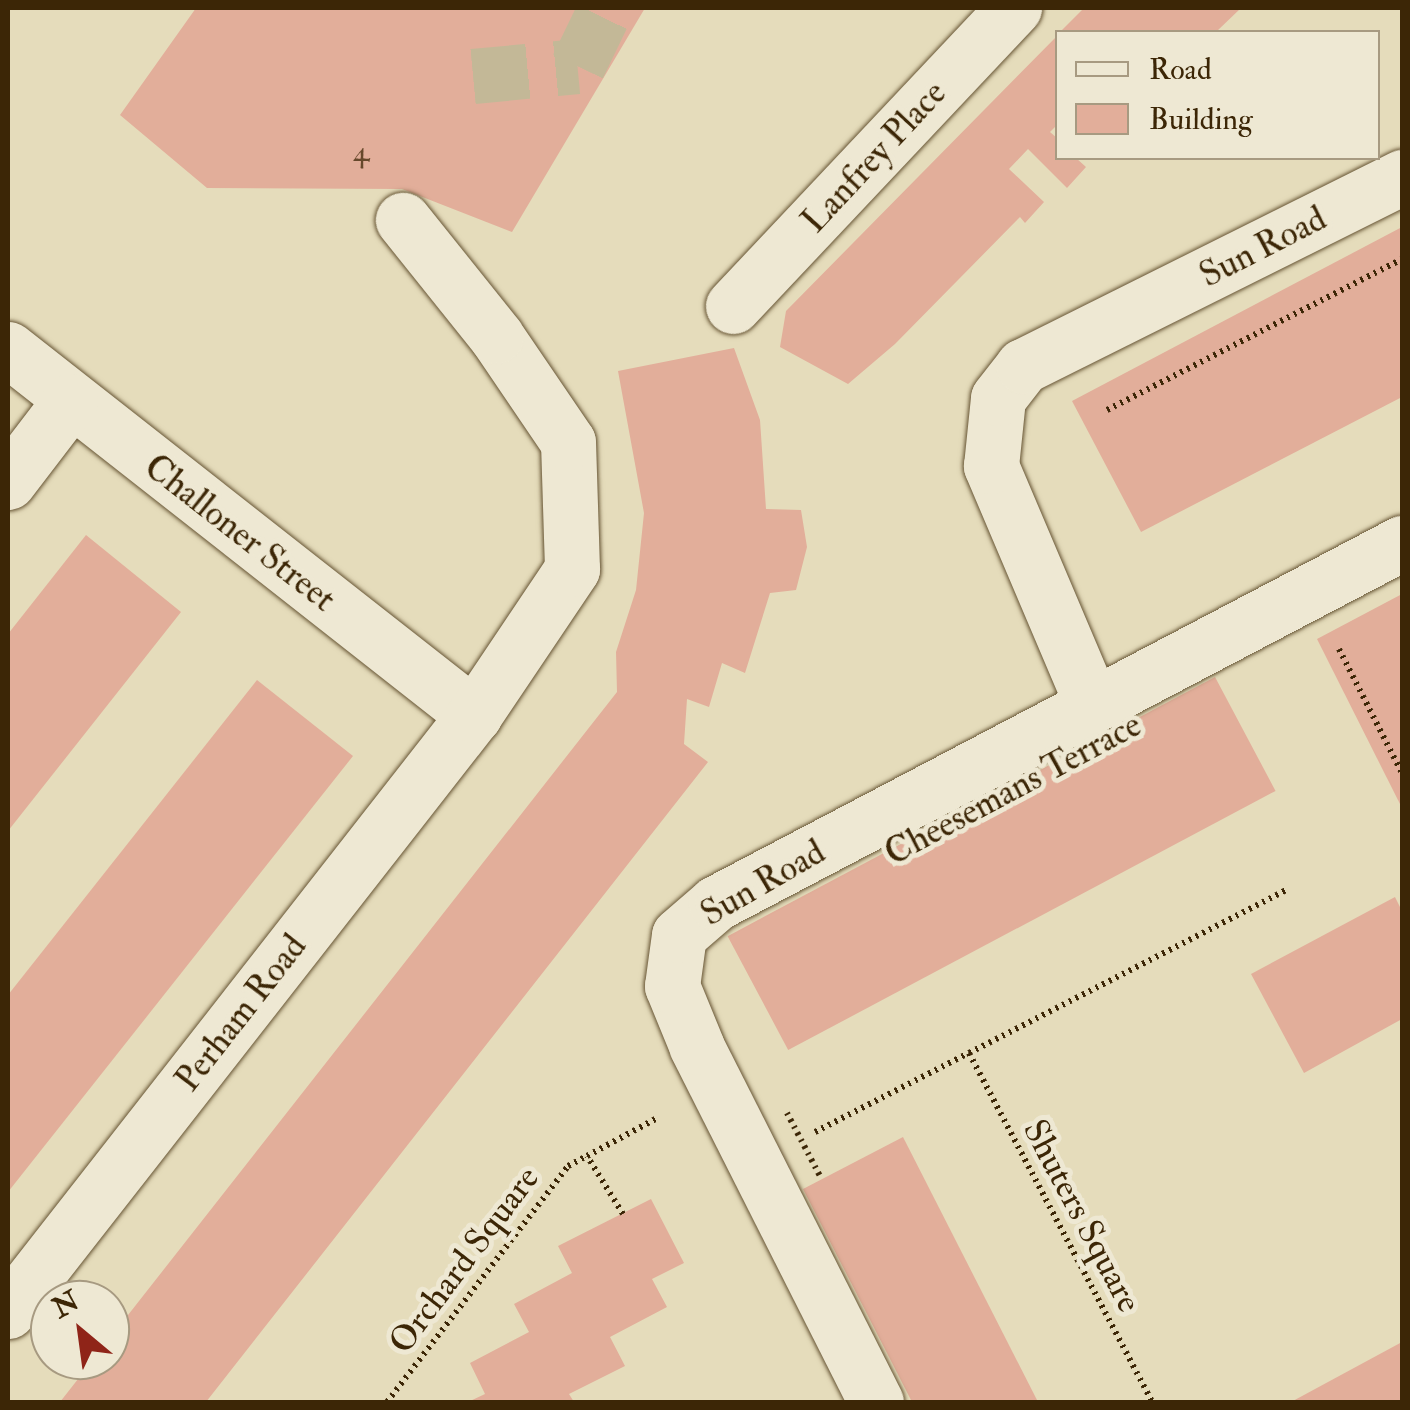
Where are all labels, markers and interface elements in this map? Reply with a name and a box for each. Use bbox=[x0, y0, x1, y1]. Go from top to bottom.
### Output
legend bbox=[1055, 30, 1380, 160]
text: Road bbox=[1149, 51, 1212, 88]
street label: Lanfrey Place bbox=[793, 72, 955, 242]
text: Building bbox=[1149, 101, 1253, 138]
house number: 4 bbox=[353, 134, 369, 170]
street label: Sun Road bbox=[1193, 197, 1333, 297]
street label: Challoner Street bbox=[136, 446, 344, 620]
street label: Cheesemans Terrace bbox=[878, 704, 1148, 874]
street label: Sun Road bbox=[694, 831, 832, 935]
street label: Perham Road bbox=[167, 926, 315, 1100]
street label: Shuters Square bbox=[1014, 1113, 1150, 1319]
street label: Orchard Square bbox=[380, 1158, 548, 1362]
north arrow bbox=[30, 1280, 130, 1380]
text: N bbox=[47, 1284, 86, 1326]

